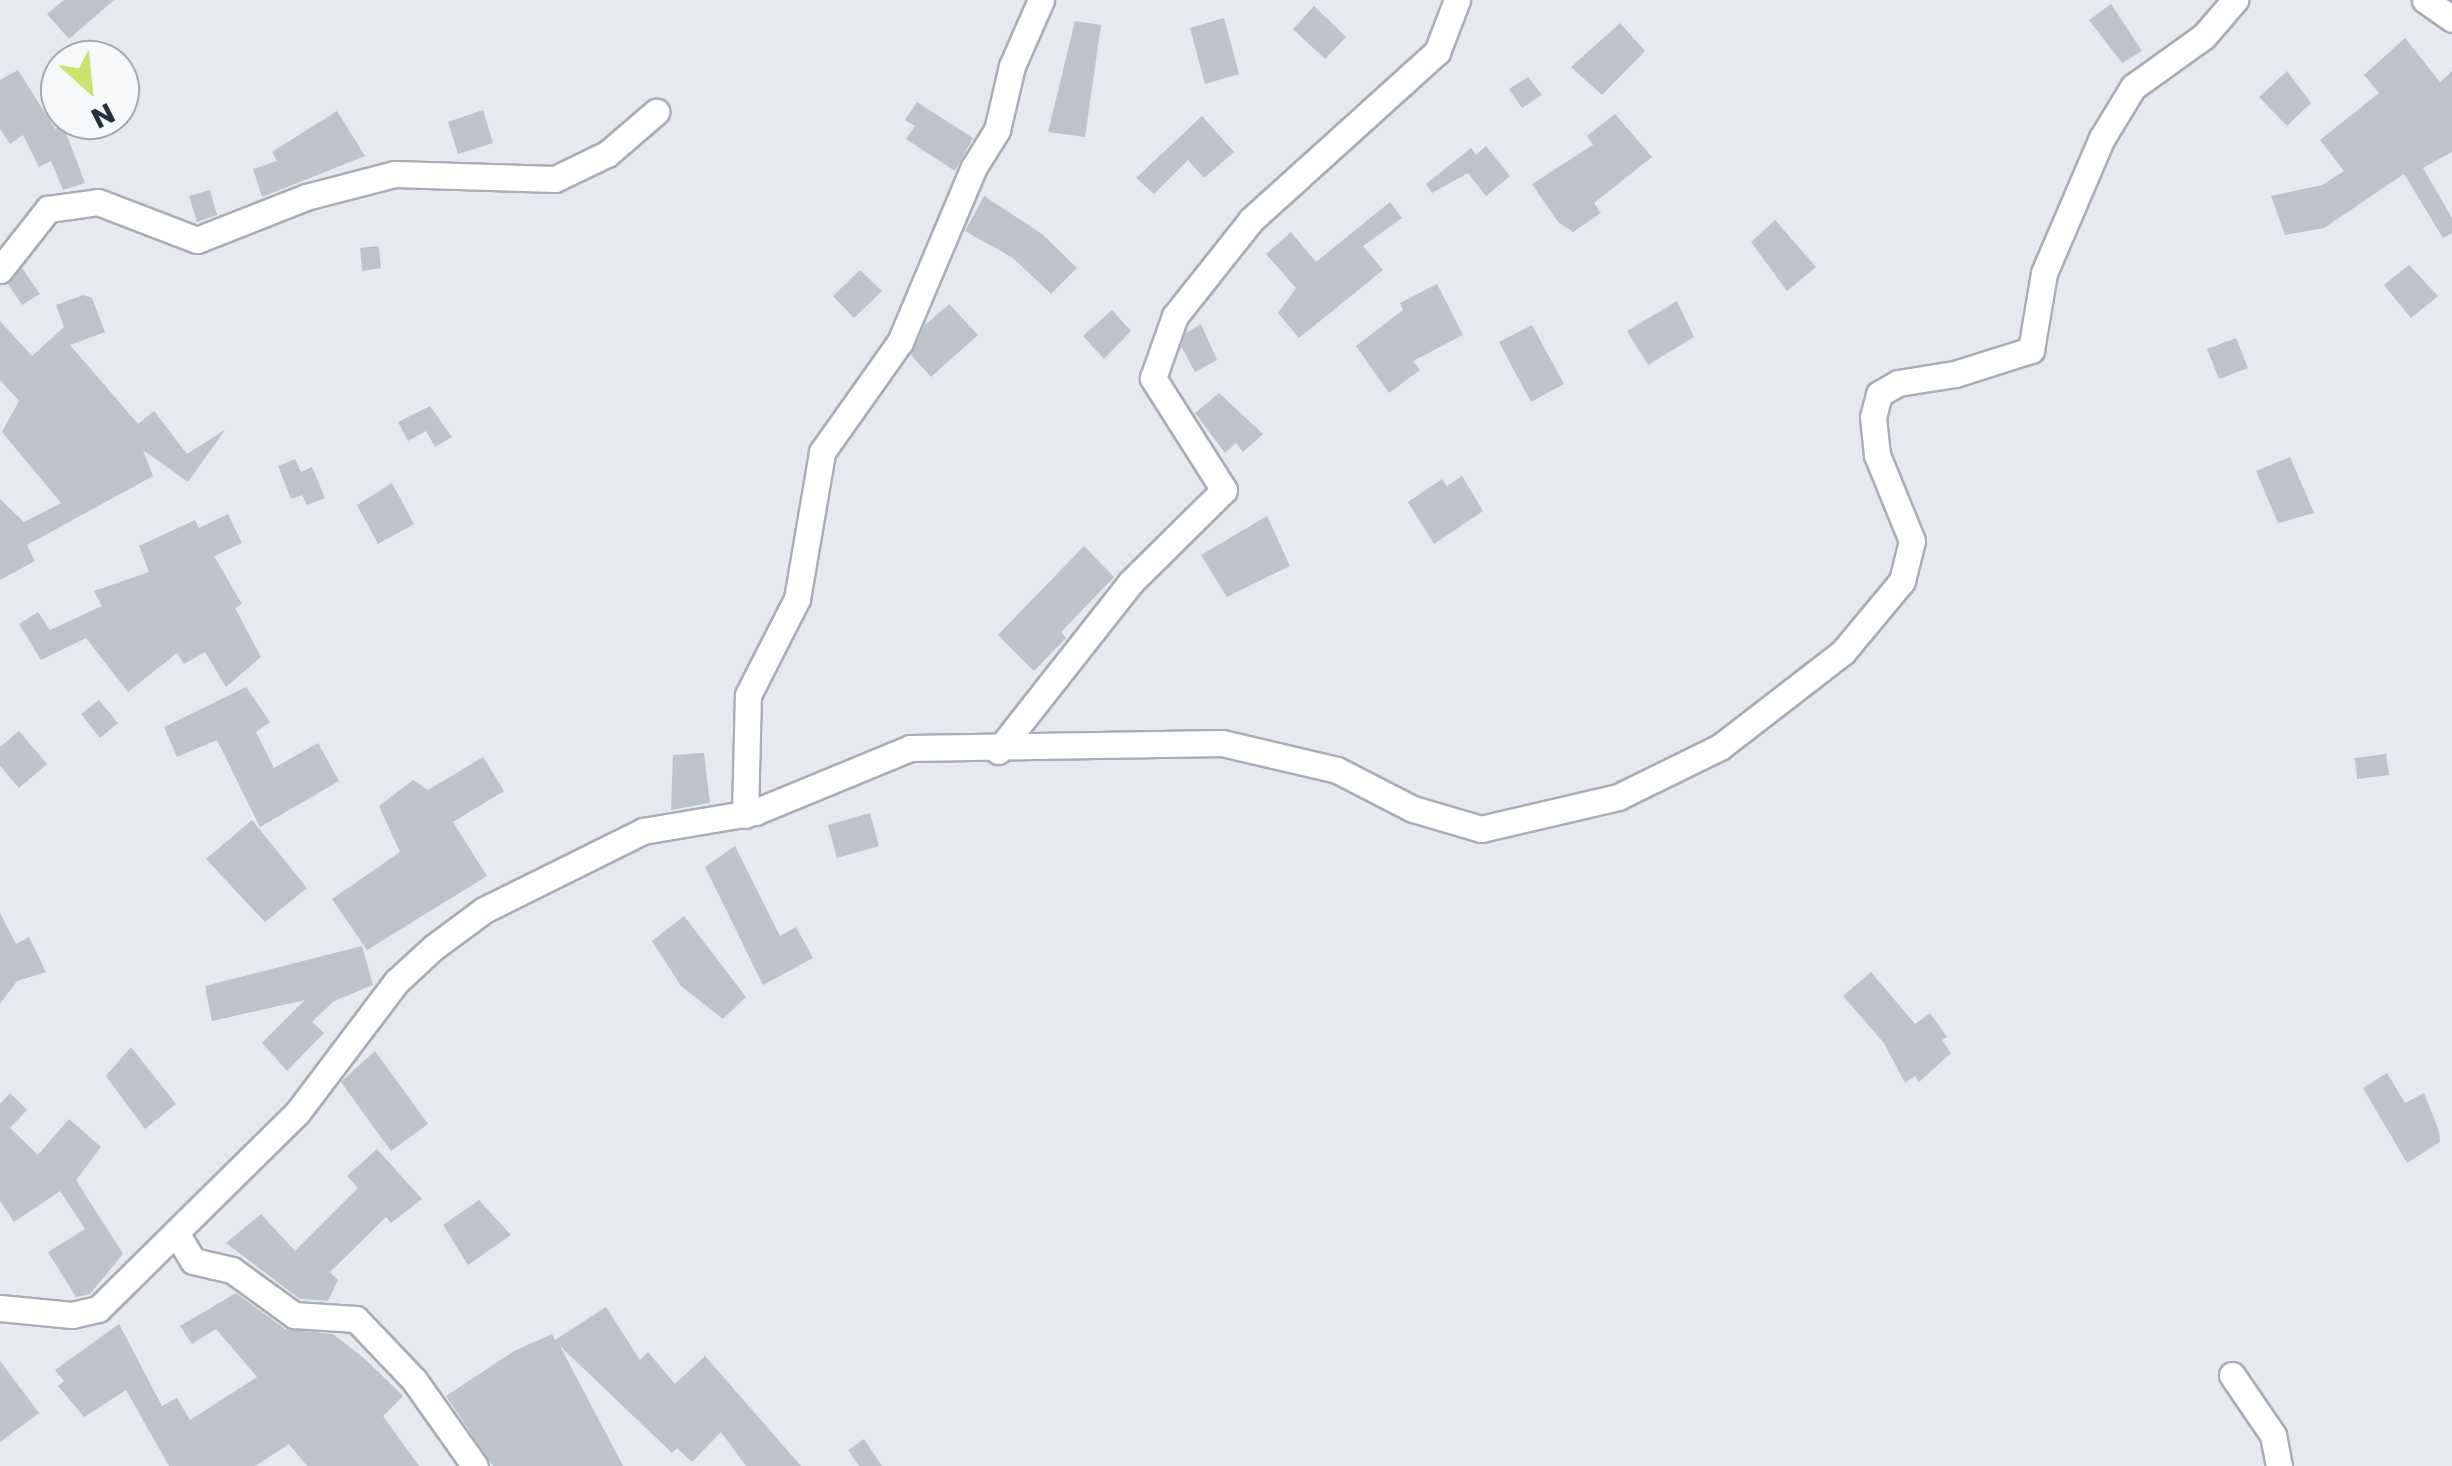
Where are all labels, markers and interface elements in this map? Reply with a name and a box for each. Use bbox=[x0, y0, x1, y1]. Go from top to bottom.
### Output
north arrow bbox=[40, 40, 140, 140]
text: N bbox=[85, 93, 121, 138]

